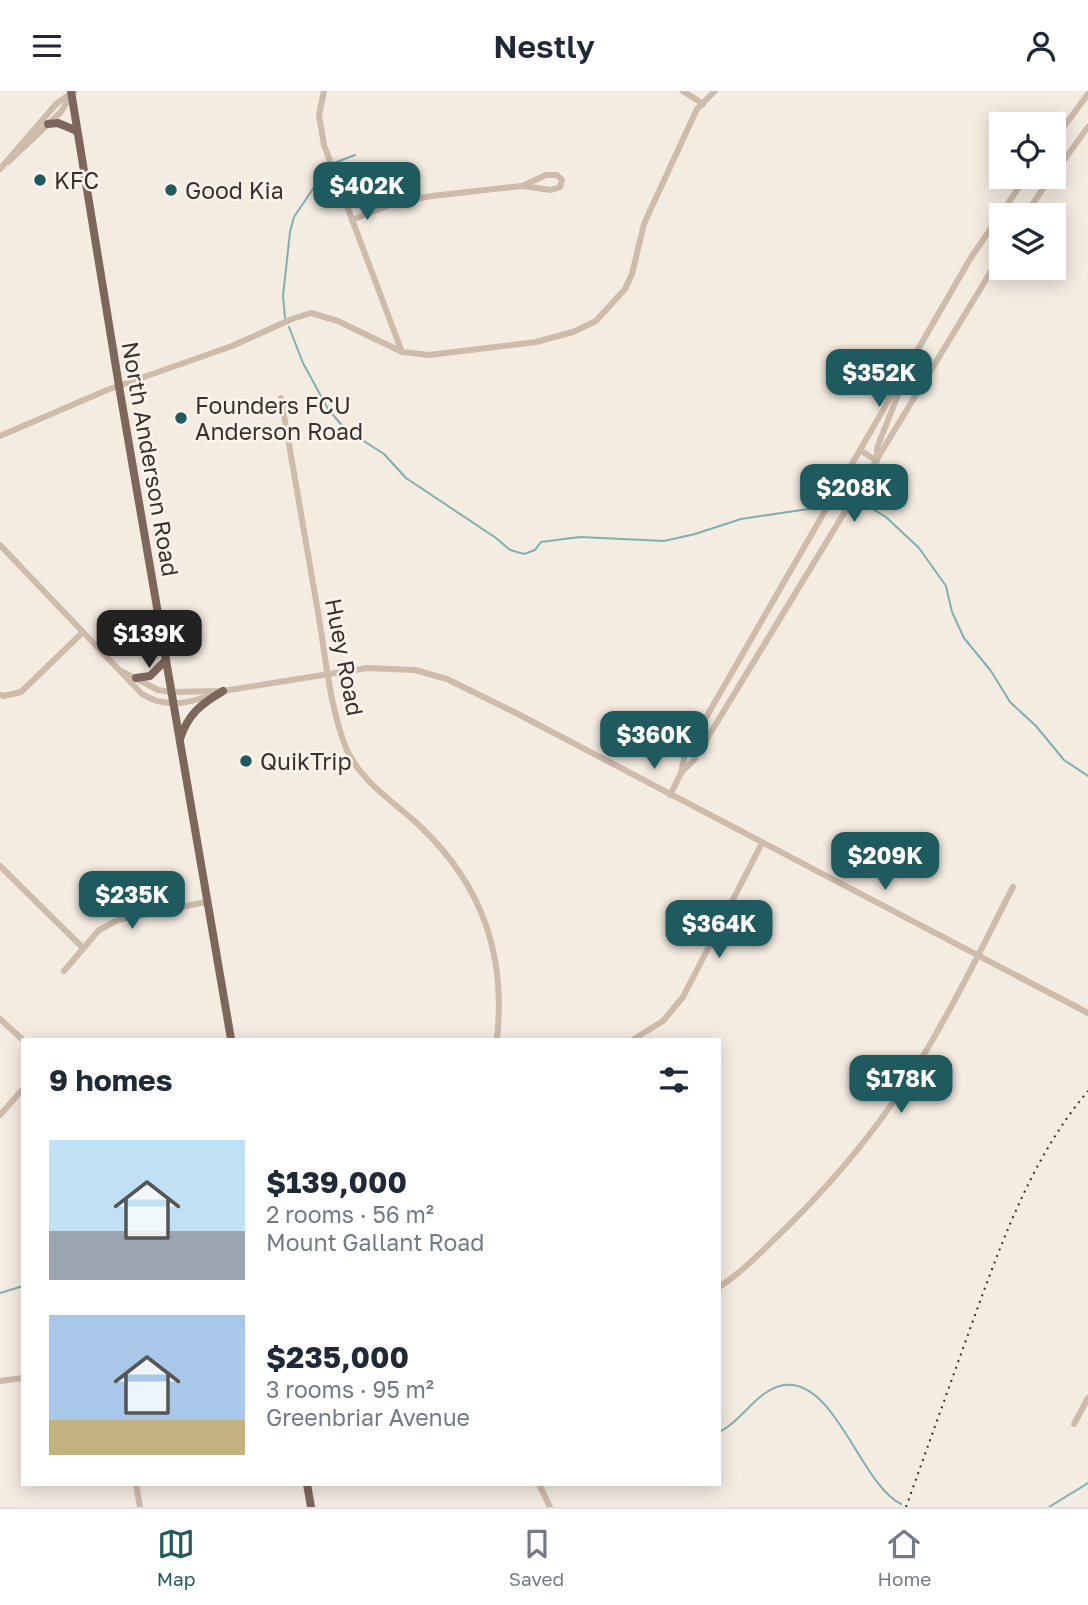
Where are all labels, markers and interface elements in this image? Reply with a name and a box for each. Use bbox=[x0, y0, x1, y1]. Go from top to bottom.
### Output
icon: menu bbox=[28, 27, 66, 65]
text: Nestly bbox=[493, 27, 595, 65]
icon: person bbox=[1022, 27, 1060, 65]
map controls bbox=[989, 112, 1066, 280]
button: locate bbox=[989, 112, 1066, 189]
pin: $402K bbox=[318, 163, 416, 222]
place label: KFC bbox=[54, 166, 99, 194]
text: $402K bbox=[329, 171, 405, 199]
marker: KFC bbox=[32, 172, 48, 188]
place label: Good Kia bbox=[185, 176, 284, 204]
marker: Good Kia bbox=[163, 182, 179, 198]
button: layers bbox=[989, 203, 1066, 280]
street label: North Anderson Road bbox=[117, 339, 185, 579]
pin: $352K bbox=[830, 349, 928, 409]
text: $352K bbox=[842, 358, 916, 386]
place label: Founders FCU Anderson Road bbox=[195, 391, 363, 445]
marker: Founders FCU Anderson Road bbox=[173, 410, 189, 426]
pin: $208K bbox=[805, 465, 903, 524]
text: $208K bbox=[816, 473, 892, 501]
street label: Huey Road bbox=[320, 596, 370, 718]
pin: $139K bbox=[100, 611, 198, 670]
text: $139K bbox=[113, 619, 185, 647]
pin: $360K bbox=[605, 711, 703, 771]
text: $360K bbox=[616, 720, 692, 748]
place label: QuikTrip bbox=[260, 747, 352, 775]
marker: QuikTrip bbox=[238, 753, 254, 769]
pin: $209K bbox=[836, 833, 934, 892]
text: $209K bbox=[847, 841, 923, 869]
pin: $235K bbox=[83, 871, 181, 931]
text: $235K bbox=[95, 880, 169, 908]
pin: $364K bbox=[670, 901, 768, 960]
text: $364K bbox=[681, 909, 757, 937]
pin: $178K bbox=[852, 1055, 950, 1115]
icon: filters bbox=[655, 1061, 693, 1099]
text: 9 homes bbox=[49, 1062, 172, 1098]
text: $178K bbox=[865, 1064, 937, 1092]
text: $139,000 bbox=[266, 1164, 407, 1200]
icon: home bbox=[105, 1168, 189, 1252]
text: 2 rooms · 56 m² bbox=[266, 1200, 434, 1228]
text: Mount Gallant Road bbox=[266, 1228, 485, 1256]
text: $235,000 bbox=[266, 1339, 409, 1375]
icon: home bbox=[105, 1343, 189, 1427]
text: 3 rooms · 95 m² bbox=[266, 1375, 434, 1403]
text: Greenbriar Avenue bbox=[266, 1403, 470, 1431]
tab: Map bbox=[157, 1525, 195, 1590]
tab: Saved bbox=[509, 1525, 564, 1590]
tab: Home bbox=[878, 1525, 931, 1590]

